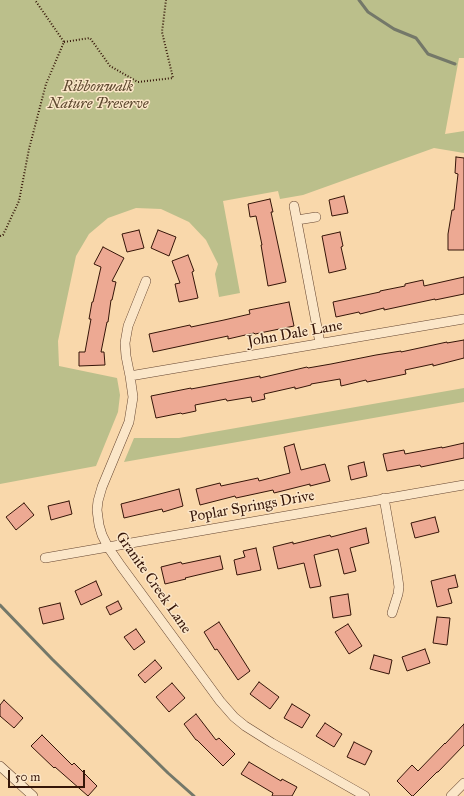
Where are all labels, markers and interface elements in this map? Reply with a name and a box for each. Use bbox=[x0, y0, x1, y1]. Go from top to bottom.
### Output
park label: Ribbonwalk Nature Preserve bbox=[48, 78, 148, 113]
street label: John Dale Lane bbox=[246, 317, 344, 351]
street label: Poplar Springs Drive bbox=[188, 487, 316, 527]
street label: Granite Creek Lane bbox=[111, 529, 195, 637]
scale bar bbox=[10, 762, 87, 788]
text: 50 m bbox=[15, 770, 40, 784]

